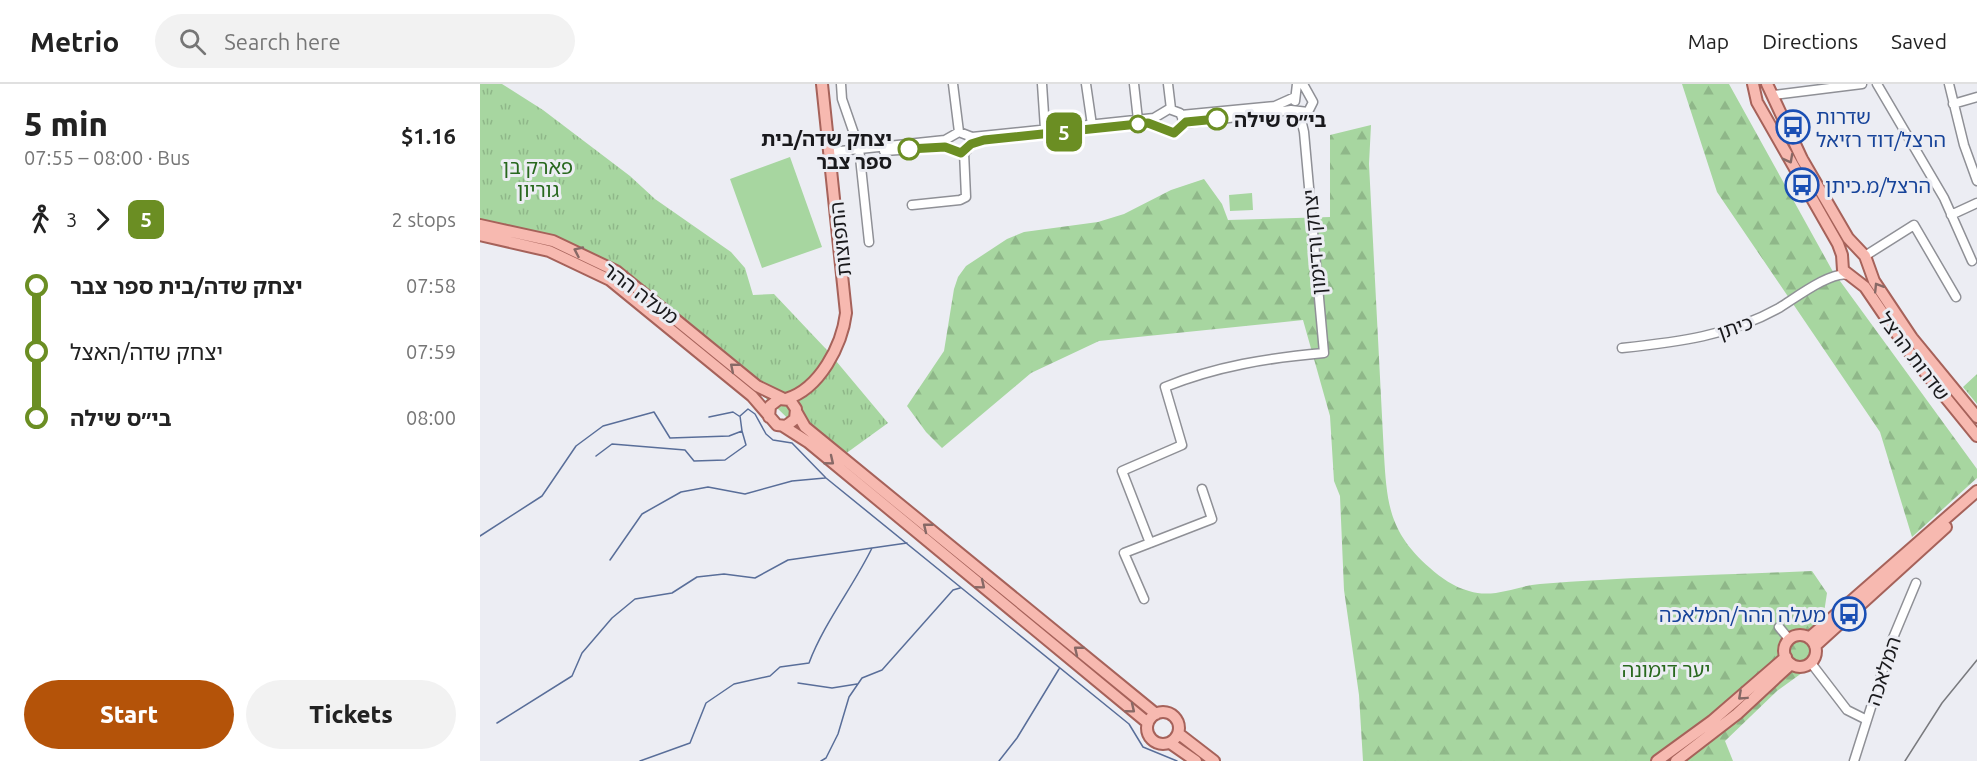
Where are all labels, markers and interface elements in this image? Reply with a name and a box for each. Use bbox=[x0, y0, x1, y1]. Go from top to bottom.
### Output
search box bbox=[155, 14, 575, 68]
icon: search bbox=[176, 25, 209, 58]
text: Metrio bbox=[30, 26, 119, 57]
text: Search here bbox=[224, 29, 341, 54]
text: Map bbox=[1688, 29, 1729, 53]
text: Directions bbox=[1762, 29, 1858, 53]
text: Saved bbox=[1891, 29, 1947, 53]
text: 5 min bbox=[24, 105, 108, 142]
place label: שדרות הרצל/דוד רזיאל bbox=[1816, 105, 1946, 151]
marker: בי״ס שילה bbox=[1206, 108, 1228, 130]
place label: בי״ס שילה bbox=[1234, 108, 1327, 131]
bus stop icon: שדרות הרצל/דוד רזיאל bbox=[1775, 109, 1811, 145]
line badge: 5 bbox=[1044, 112, 1084, 152]
unlabelled marker bbox=[1129, 115, 1147, 133]
text: 5 bbox=[1058, 120, 1070, 144]
text: $1.16 bbox=[401, 123, 456, 148]
place label: יצחק שדה/בית ספר צבר bbox=[761, 127, 892, 173]
marker: יצחק שדה/בית ספר צבר bbox=[898, 138, 920, 160]
text: 07:55 – 08:00 · Bus bbox=[24, 146, 190, 169]
one-way arrow bbox=[1782, 153, 1793, 164]
park label: פארק בן גוריון bbox=[503, 155, 573, 201]
bus stop icon: הרצל/מ.כיתן bbox=[1784, 167, 1820, 203]
place label: הרצל/מ.כיתן bbox=[1825, 174, 1931, 197]
street label: יצחק ורדימון bbox=[1298, 188, 1330, 296]
street label: התפוצות bbox=[825, 201, 855, 277]
icon: walk bbox=[24, 203, 57, 236]
icon: forward bbox=[86, 203, 119, 236]
text: 5 bbox=[140, 207, 152, 231]
text: 3 bbox=[66, 208, 77, 231]
text: 2 stops bbox=[392, 208, 456, 231]
one-way arrow bbox=[573, 247, 584, 259]
street label: מעלה ההר bbox=[599, 257, 683, 329]
text: יצחק שדה/בית ספר צבר bbox=[70, 273, 303, 298]
text: 07:58 bbox=[406, 274, 456, 297]
one-way arrow bbox=[1875, 283, 1886, 294]
street label: שדרות הרצל bbox=[1874, 308, 1954, 404]
street label: כיתן bbox=[1714, 310, 1756, 344]
text: יצחק שדה/האצל bbox=[70, 339, 223, 364]
text: 07:59 bbox=[406, 340, 456, 363]
one-way arrow bbox=[730, 363, 741, 374]
text: בי״ס שילה bbox=[70, 405, 172, 430]
text: 08:00 bbox=[406, 406, 456, 429]
one-way arrow bbox=[823, 453, 834, 464]
one-way arrow bbox=[923, 523, 934, 534]
one-way arrow bbox=[974, 577, 985, 588]
bus stop icon: מעלה ההר/המלאכה bbox=[1831, 596, 1867, 632]
place label: מעלה ההר/המלאכה bbox=[1659, 603, 1826, 626]
street label: המלאכה bbox=[1861, 633, 1905, 709]
one-way arrow bbox=[1074, 647, 1085, 658]
park label: יער דימונה bbox=[1622, 658, 1710, 681]
button: Start bbox=[24, 680, 234, 749]
button: Tickets bbox=[246, 680, 456, 749]
one-way arrow bbox=[1738, 689, 1749, 700]
one-way arrow bbox=[1124, 701, 1135, 712]

